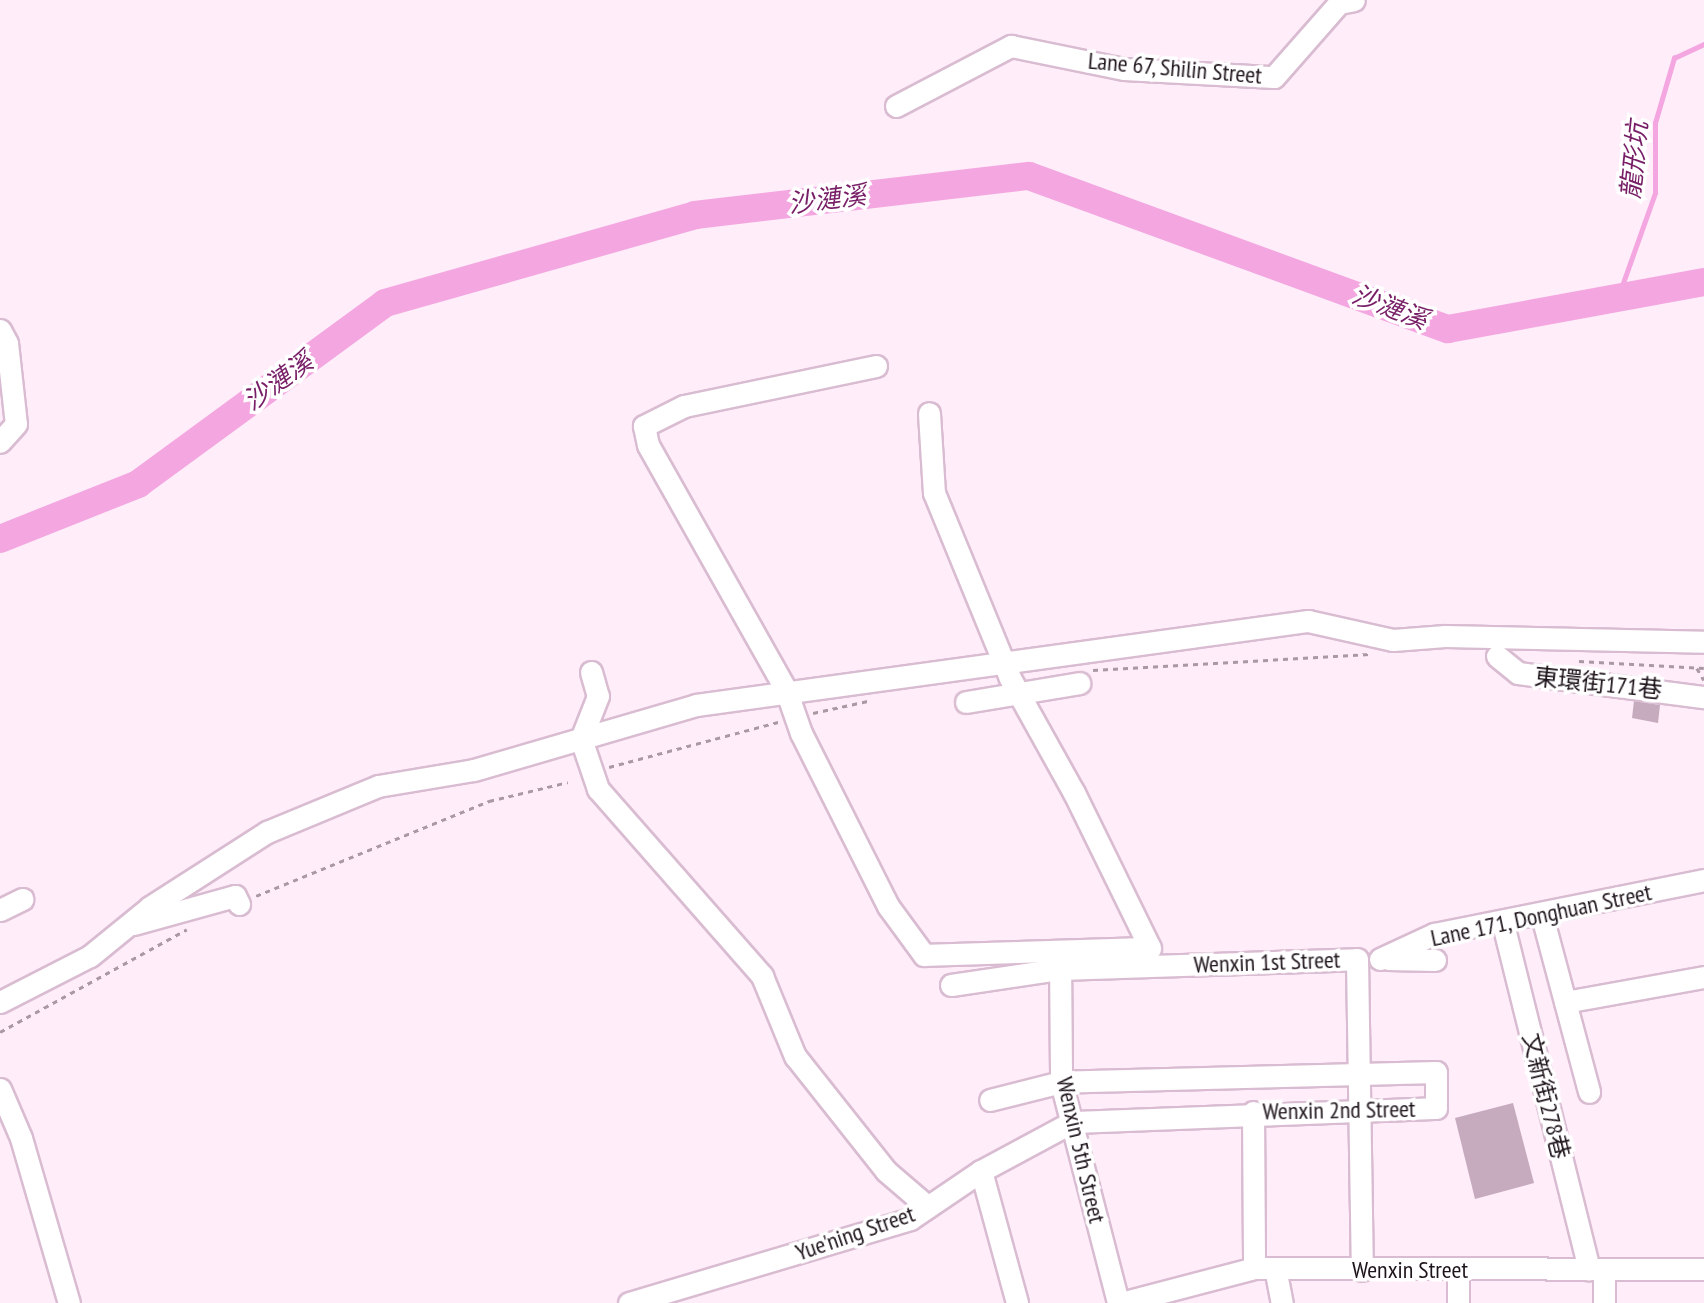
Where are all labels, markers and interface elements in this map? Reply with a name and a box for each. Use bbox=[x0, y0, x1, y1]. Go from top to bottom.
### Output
street label: Lane 67, Shilin Street bbox=[1086, 46, 1264, 90]
water label: 龍形坑 bbox=[1614, 120, 1654, 200]
water label: 沙漣溪 bbox=[786, 179, 868, 219]
water label: 沙漣溪 bbox=[1348, 278, 1432, 336]
water label: 沙漣溪 bbox=[237, 345, 319, 417]
street label: 東環街171巷 bbox=[1533, 662, 1663, 704]
street label: Lane 171, Donghuan Street bbox=[1427, 877, 1655, 953]
street label: Wenxin 1st Street bbox=[1193, 945, 1341, 979]
street label: 文新街278巷 bbox=[1516, 1030, 1576, 1162]
street label: Wenxin 5th Street bbox=[1050, 1074, 1112, 1226]
street label: Wenxin 2nd Street bbox=[1262, 1094, 1416, 1126]
street label: Yue'ning Street bbox=[792, 1199, 918, 1267]
street label: Wenxin Street bbox=[1352, 1256, 1468, 1284]

